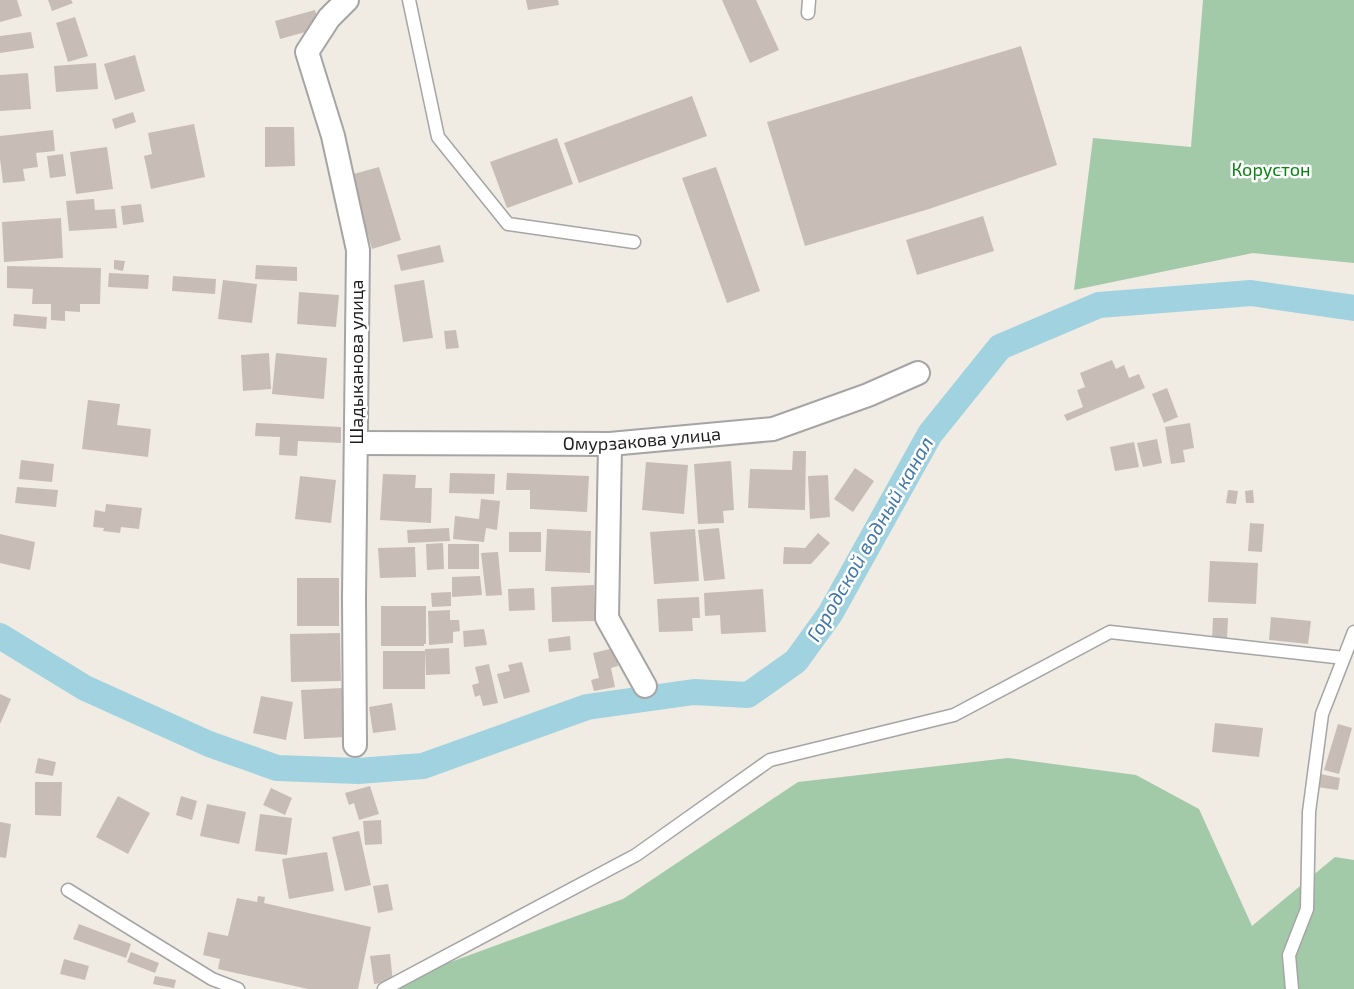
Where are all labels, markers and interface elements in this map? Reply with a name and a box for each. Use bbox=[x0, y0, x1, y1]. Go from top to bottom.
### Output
park label: Корустон bbox=[1231, 158, 1311, 180]
street label: Шадыканова улица bbox=[345, 280, 367, 444]
street label: Омурзакова улица bbox=[563, 422, 722, 454]
water label: Городской водный канал bbox=[801, 432, 938, 645]

